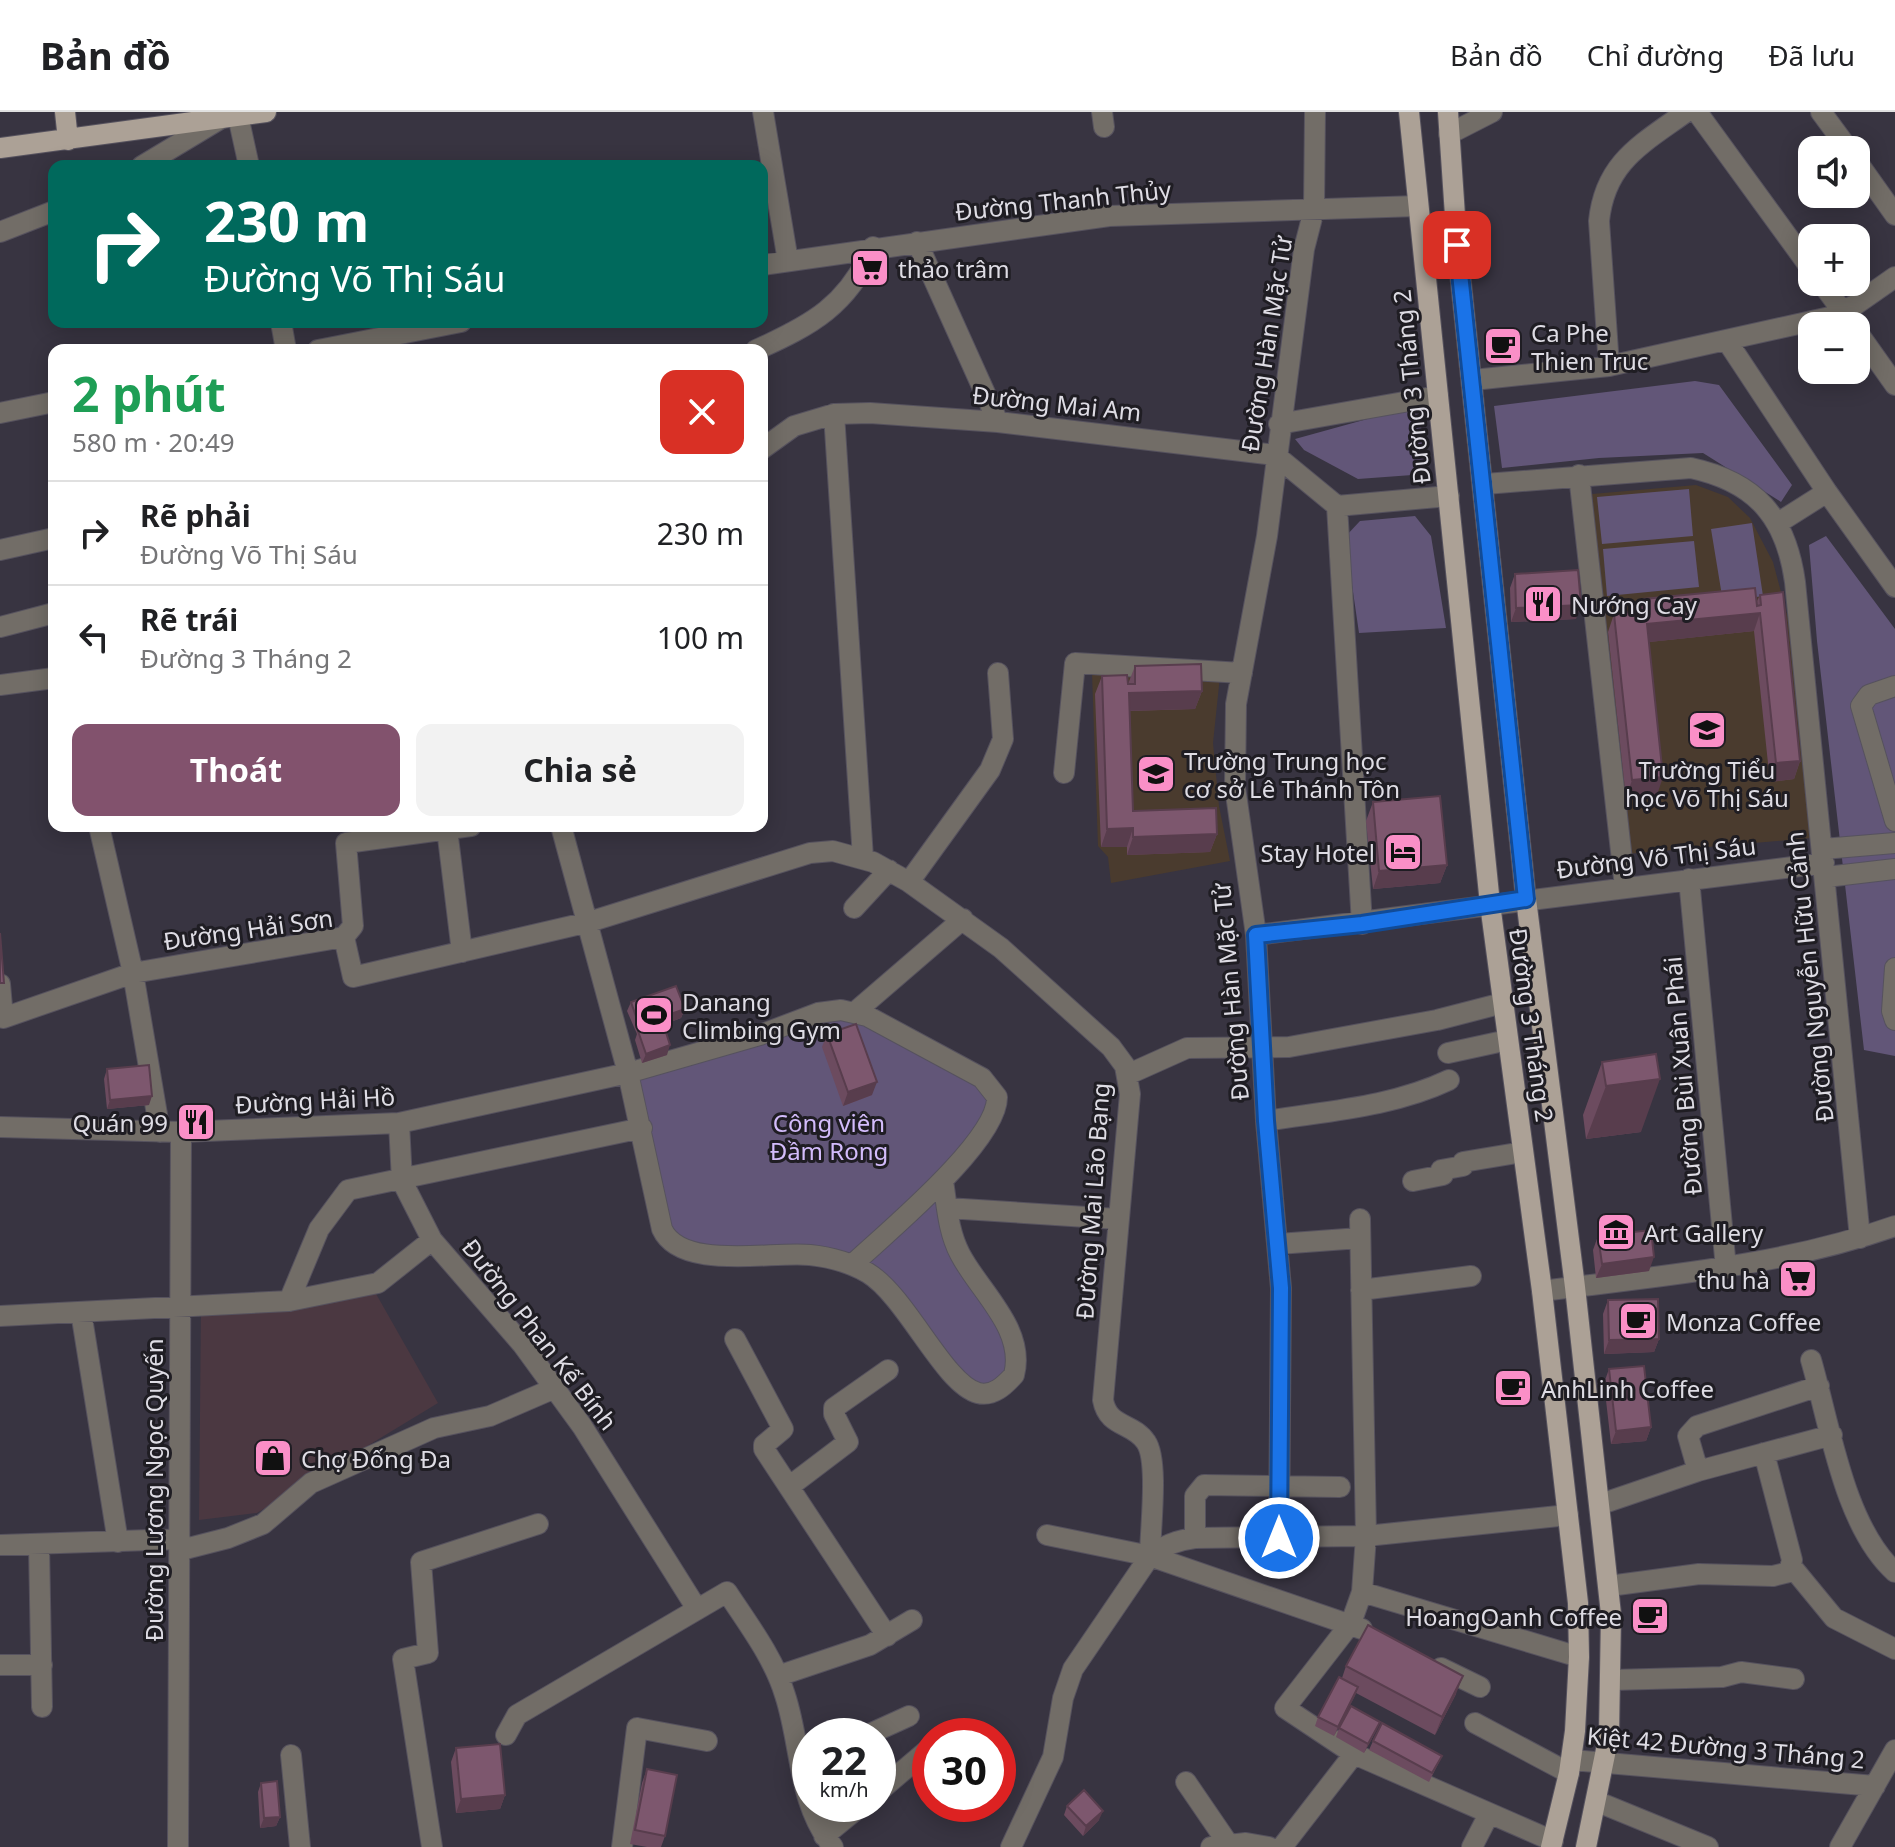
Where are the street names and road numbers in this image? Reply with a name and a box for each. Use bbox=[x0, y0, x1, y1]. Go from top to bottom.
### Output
street label: Đường Thanh Thủy bbox=[953, 172, 1173, 228]
street label: Đường Hàn Mặc Tử bbox=[1233, 233, 1299, 454]
street label: Đường 3 Tháng 2 bbox=[1384, 288, 1438, 486]
street label: Đường Mai Am bbox=[971, 378, 1143, 428]
street label: Đường Võ Thị Sáu bbox=[1554, 828, 1758, 886]
street label: Đường Nguyễn Hữu Cảnh bbox=[1777, 830, 1841, 1124]
street label: Đường Hàn Mặc Tử bbox=[1204, 881, 1256, 1102]
street label: Đường Hải Sơn bbox=[161, 901, 335, 957]
street label: Đường 3 Tháng 2 bbox=[1502, 926, 1562, 1124]
street label: Đường Bùi Xuân Phái bbox=[1655, 955, 1709, 1197]
street label: Đường Hải Hồ bbox=[234, 1079, 396, 1121]
street label: Đường Mai Lão Bạng bbox=[1067, 1081, 1117, 1321]
street label: Đường Phan Kế Bính bbox=[455, 1232, 625, 1436]
street label: Đường Lương Ngọc Quyến bbox=[137, 1338, 170, 1642]
street label: Kiệt 42 Đường 3 Tháng 2 bbox=[1586, 1718, 1866, 1776]

